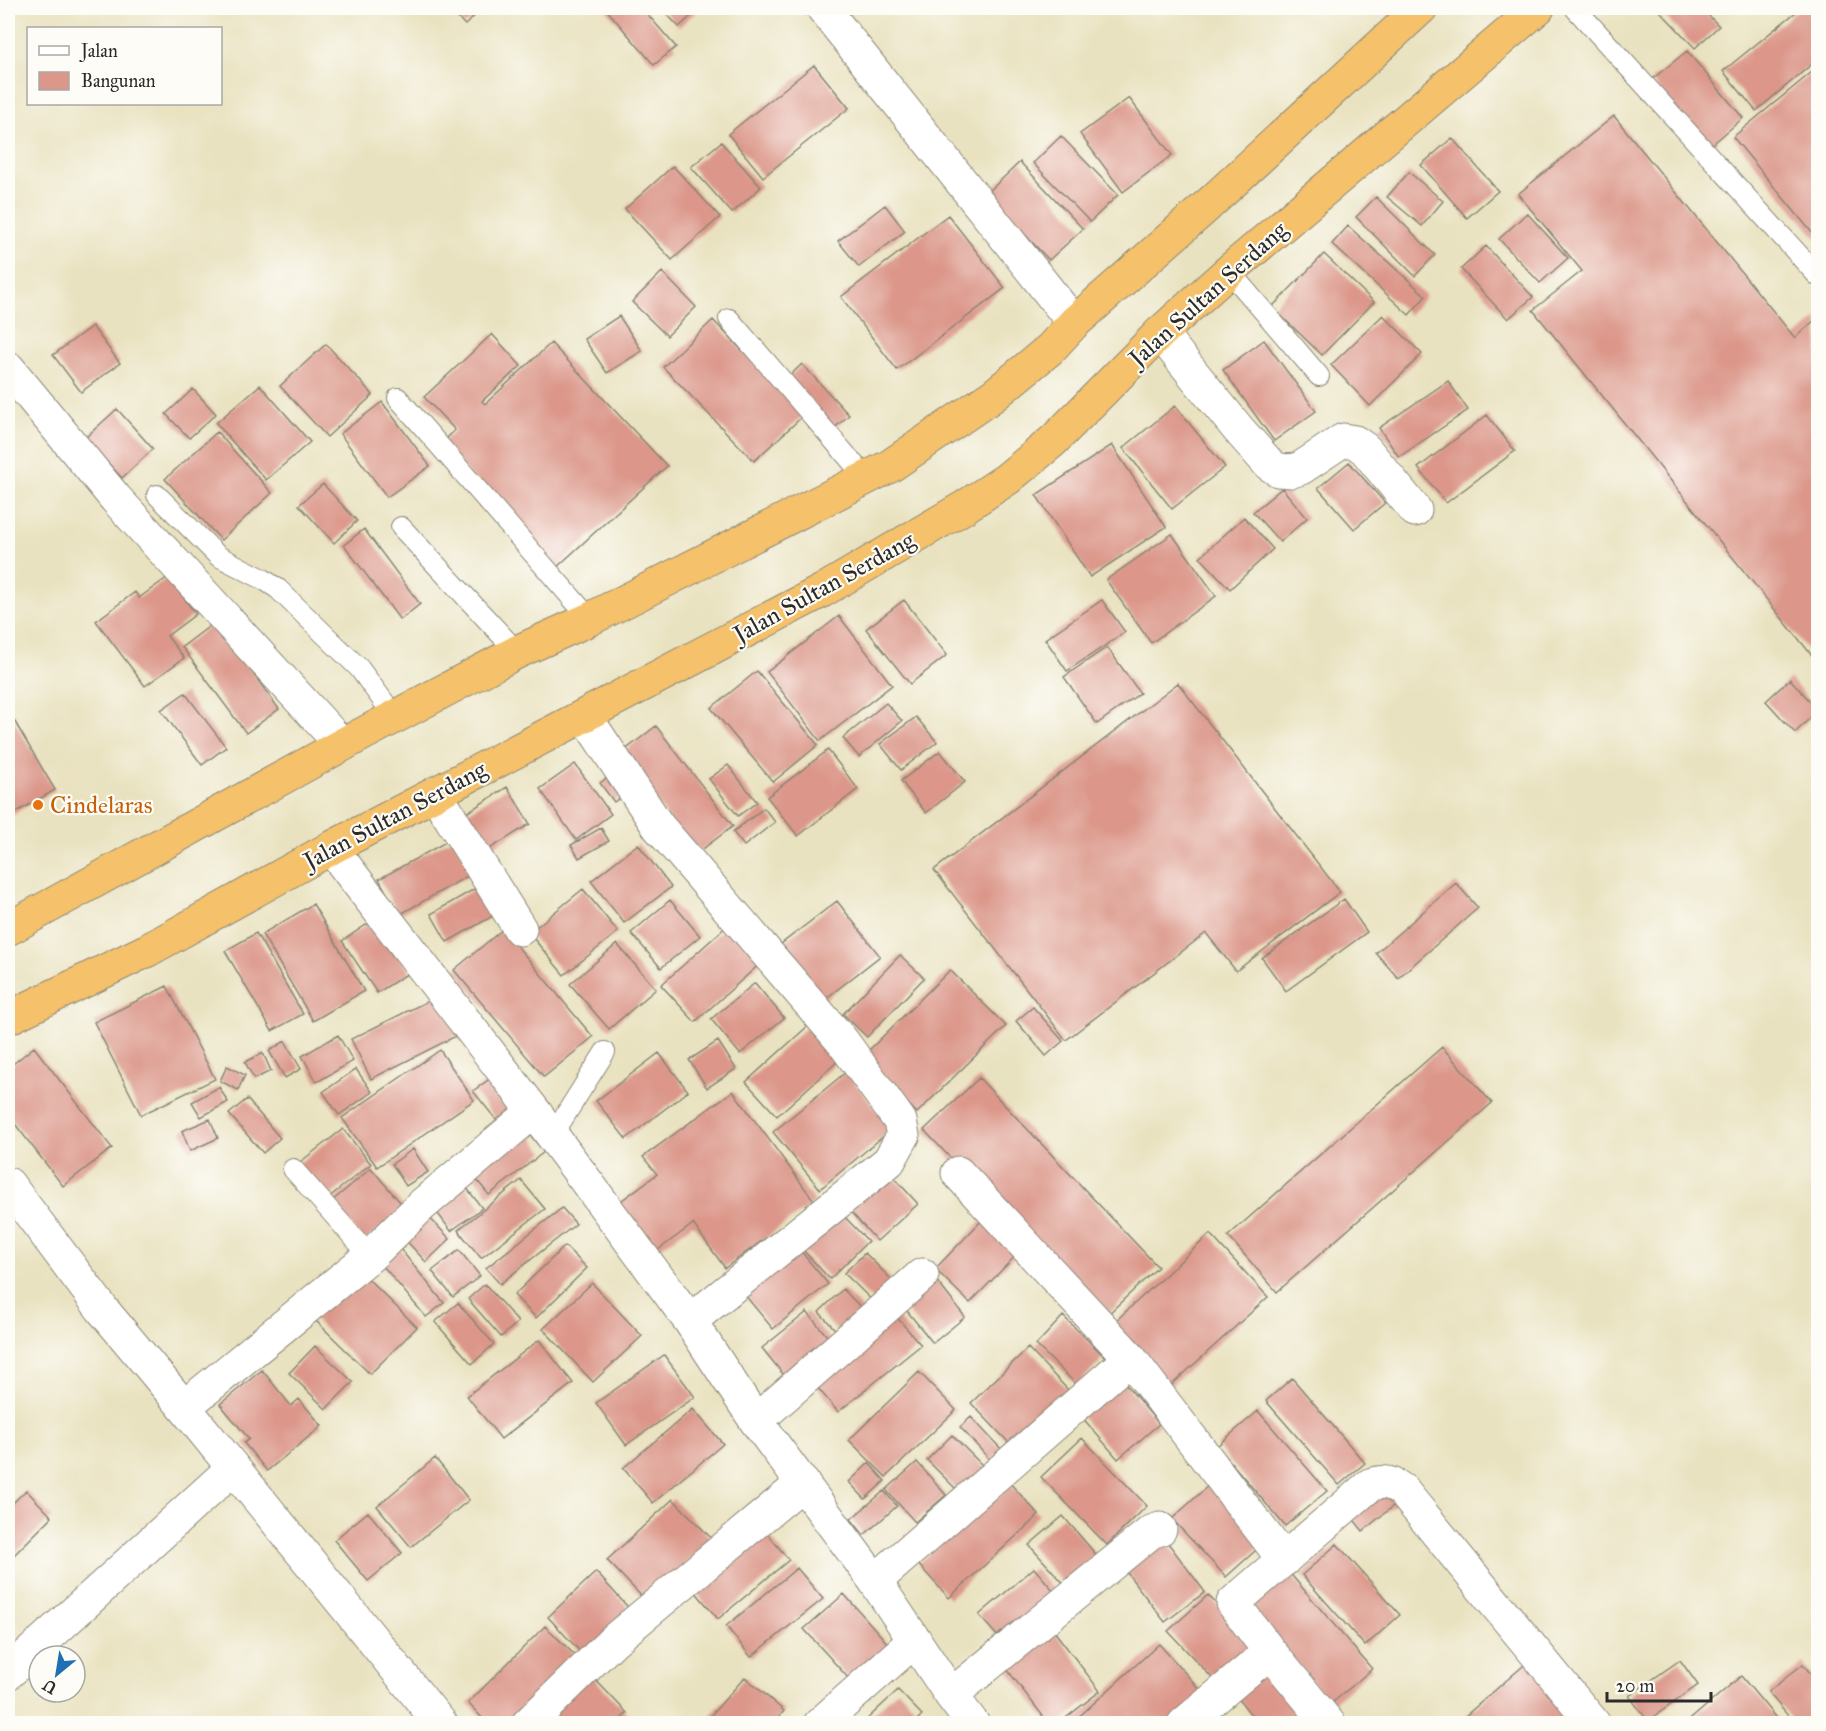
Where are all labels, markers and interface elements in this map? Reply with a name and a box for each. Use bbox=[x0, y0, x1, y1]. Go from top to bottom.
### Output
legend bbox=[27, 27, 222, 105]
text: Jalan bbox=[79, 40, 118, 63]
text: Bangunan bbox=[81, 70, 156, 93]
street label: Jalan Sultan Serdang bbox=[1120, 214, 1294, 375]
street label: Jalan Sultan Serdang bbox=[725, 524, 921, 651]
street label: Jalan Sultan Serdang bbox=[296, 754, 492, 877]
place label: Cindelaras bbox=[50, 790, 153, 820]
marker: Cindelaras bbox=[31, 798, 45, 812]
north arrow bbox=[27, 1644, 87, 1704]
scale bar bbox=[1607, 1665, 1710, 1703]
text: U bbox=[39, 1675, 60, 1698]
text: 20 m bbox=[1616, 1675, 1654, 1697]

